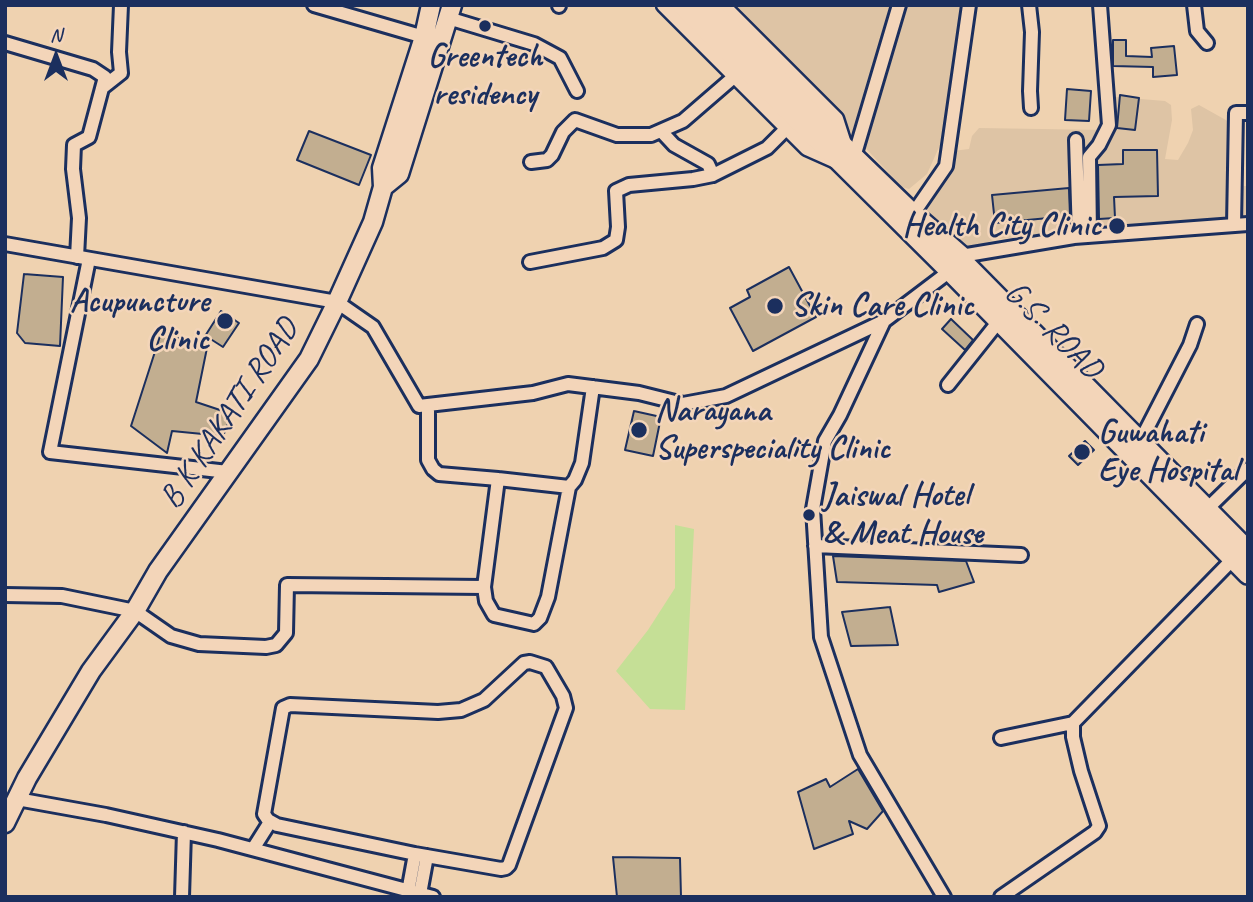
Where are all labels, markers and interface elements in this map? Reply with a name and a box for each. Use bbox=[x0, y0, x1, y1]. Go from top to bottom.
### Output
marker: Greentech residency bbox=[477, 18, 493, 34]
north arrow bbox=[21, 21, 91, 91]
text: N bbox=[50, 23, 62, 47]
place label: Greentech residency bbox=[428, 37, 542, 115]
place label: Health City Clinic bbox=[903, 206, 1101, 246]
marker: Health City Clinic bbox=[1107, 216, 1127, 236]
street label: G.S. ROAD bbox=[996, 274, 1110, 388]
place label: Acupuncture Clinic bbox=[70, 282, 209, 360]
place label: Skin Care Clinic bbox=[791, 286, 974, 326]
marker: Skin Care Clinic bbox=[765, 296, 785, 316]
marker: Acupuncture Clinic bbox=[215, 311, 235, 331]
street label: B K KAKATI ROAD bbox=[152, 312, 308, 516]
place label: Narayana Superspeciality Clinic bbox=[655, 391, 890, 469]
place label: Guwahati Eye Hospital bbox=[1098, 413, 1238, 491]
marker: Narayana Superspeciality Clinic bbox=[629, 420, 649, 440]
marker: Guwahati Eye Hospital bbox=[1072, 442, 1092, 462]
place label: Jaiswal Hotel & Meat House bbox=[823, 476, 983, 554]
marker: Jaiswal Hotel & Meat House bbox=[801, 507, 817, 523]

